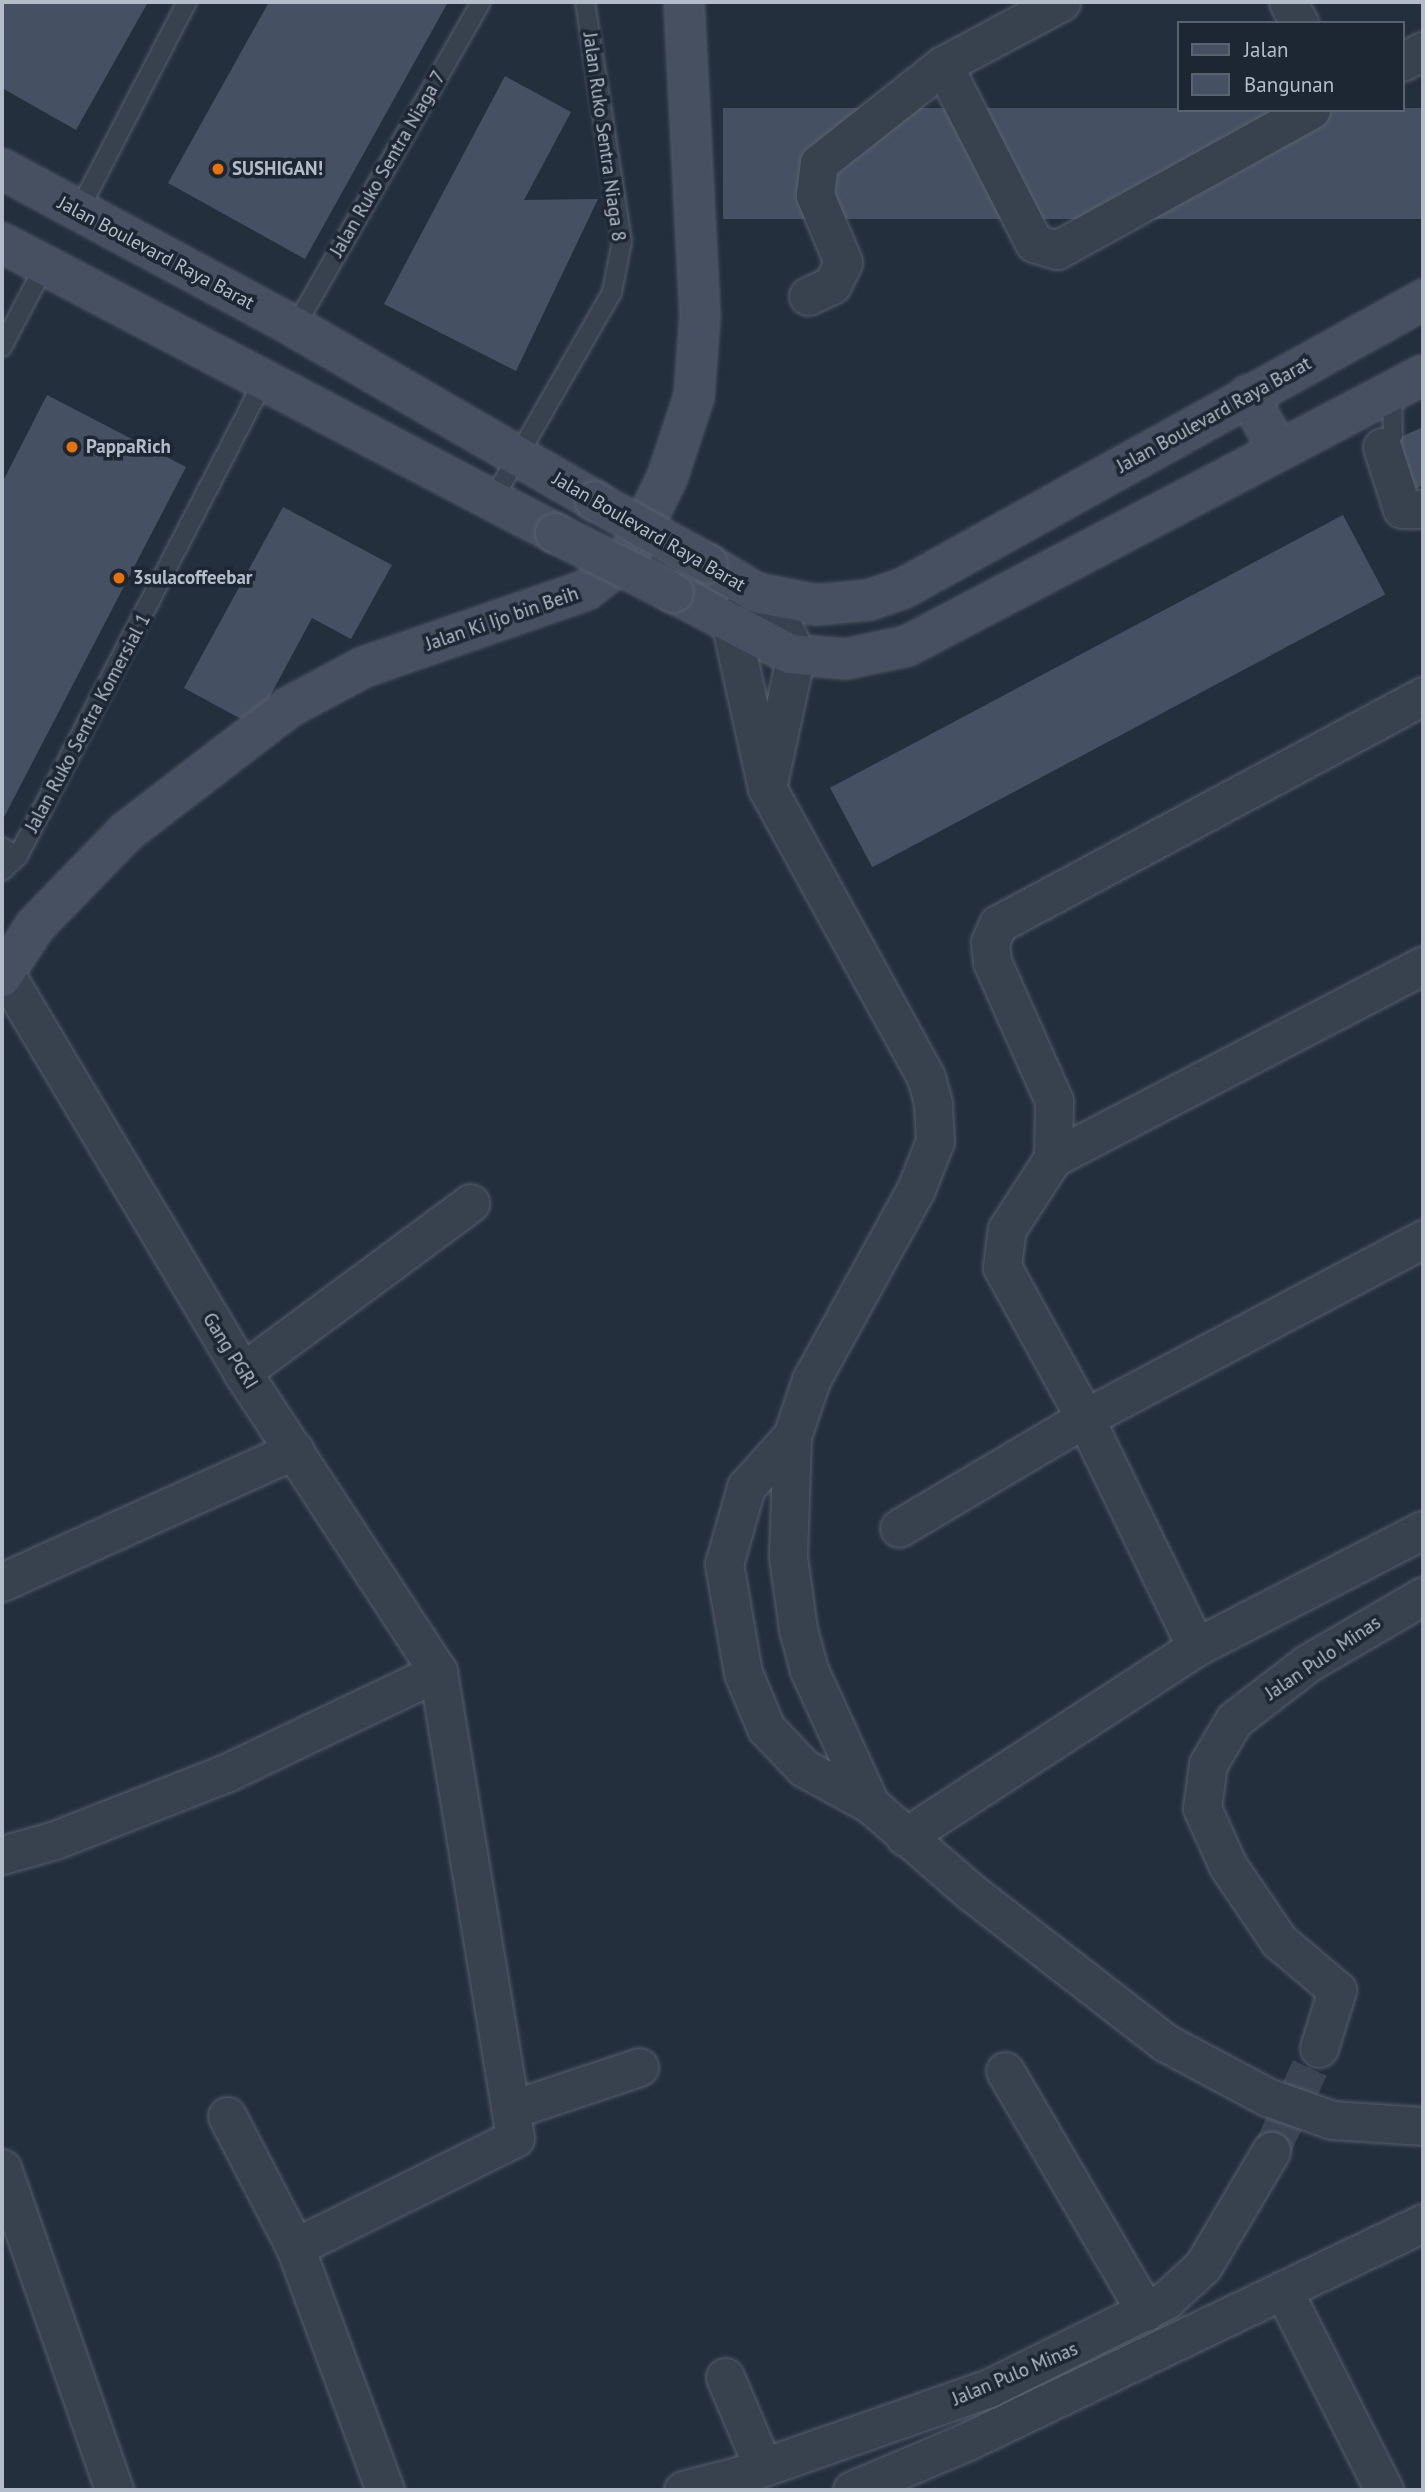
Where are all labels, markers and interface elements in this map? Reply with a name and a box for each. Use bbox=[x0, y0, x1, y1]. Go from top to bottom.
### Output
legend bbox=[1176, 21, 1404, 112]
street label: Jalan Ruko Sentra Niaga 8 bbox=[578, 31, 630, 243]
text: Jalan bbox=[1244, 36, 1289, 63]
street label: Jalan Ruko Sentra Niaga 7 bbox=[325, 67, 451, 261]
text: Bangunan bbox=[1244, 71, 1334, 98]
place label: SUSHIGAN! bbox=[232, 158, 323, 180]
marker: SUSHIGAN! bbox=[210, 161, 226, 177]
street label: Jalan Boulevard Raya Barat bbox=[54, 192, 258, 314]
street label: Jalan Boulevard Raya Barat bbox=[1113, 352, 1315, 478]
place label: PappaRich bbox=[86, 436, 171, 458]
marker: PappaRich bbox=[64, 439, 80, 455]
street label: Jalan Boulevard Raya Barat bbox=[549, 467, 749, 597]
place label: 3sulacoffeebar bbox=[133, 567, 252, 589]
marker: 3sulacoffeebar bbox=[111, 570, 127, 586]
street label: Jalan Ki Ijo bin Beih bbox=[423, 582, 581, 656]
street label: Jalan Ruko Sentra Komersial 1 bbox=[21, 610, 155, 836]
street label: Gang PGRI bbox=[198, 1309, 262, 1393]
street label: Jalan Pulo Minas bbox=[1261, 1611, 1385, 1705]
street label: Jalan Pulo Minas bbox=[949, 2337, 1081, 2411]

